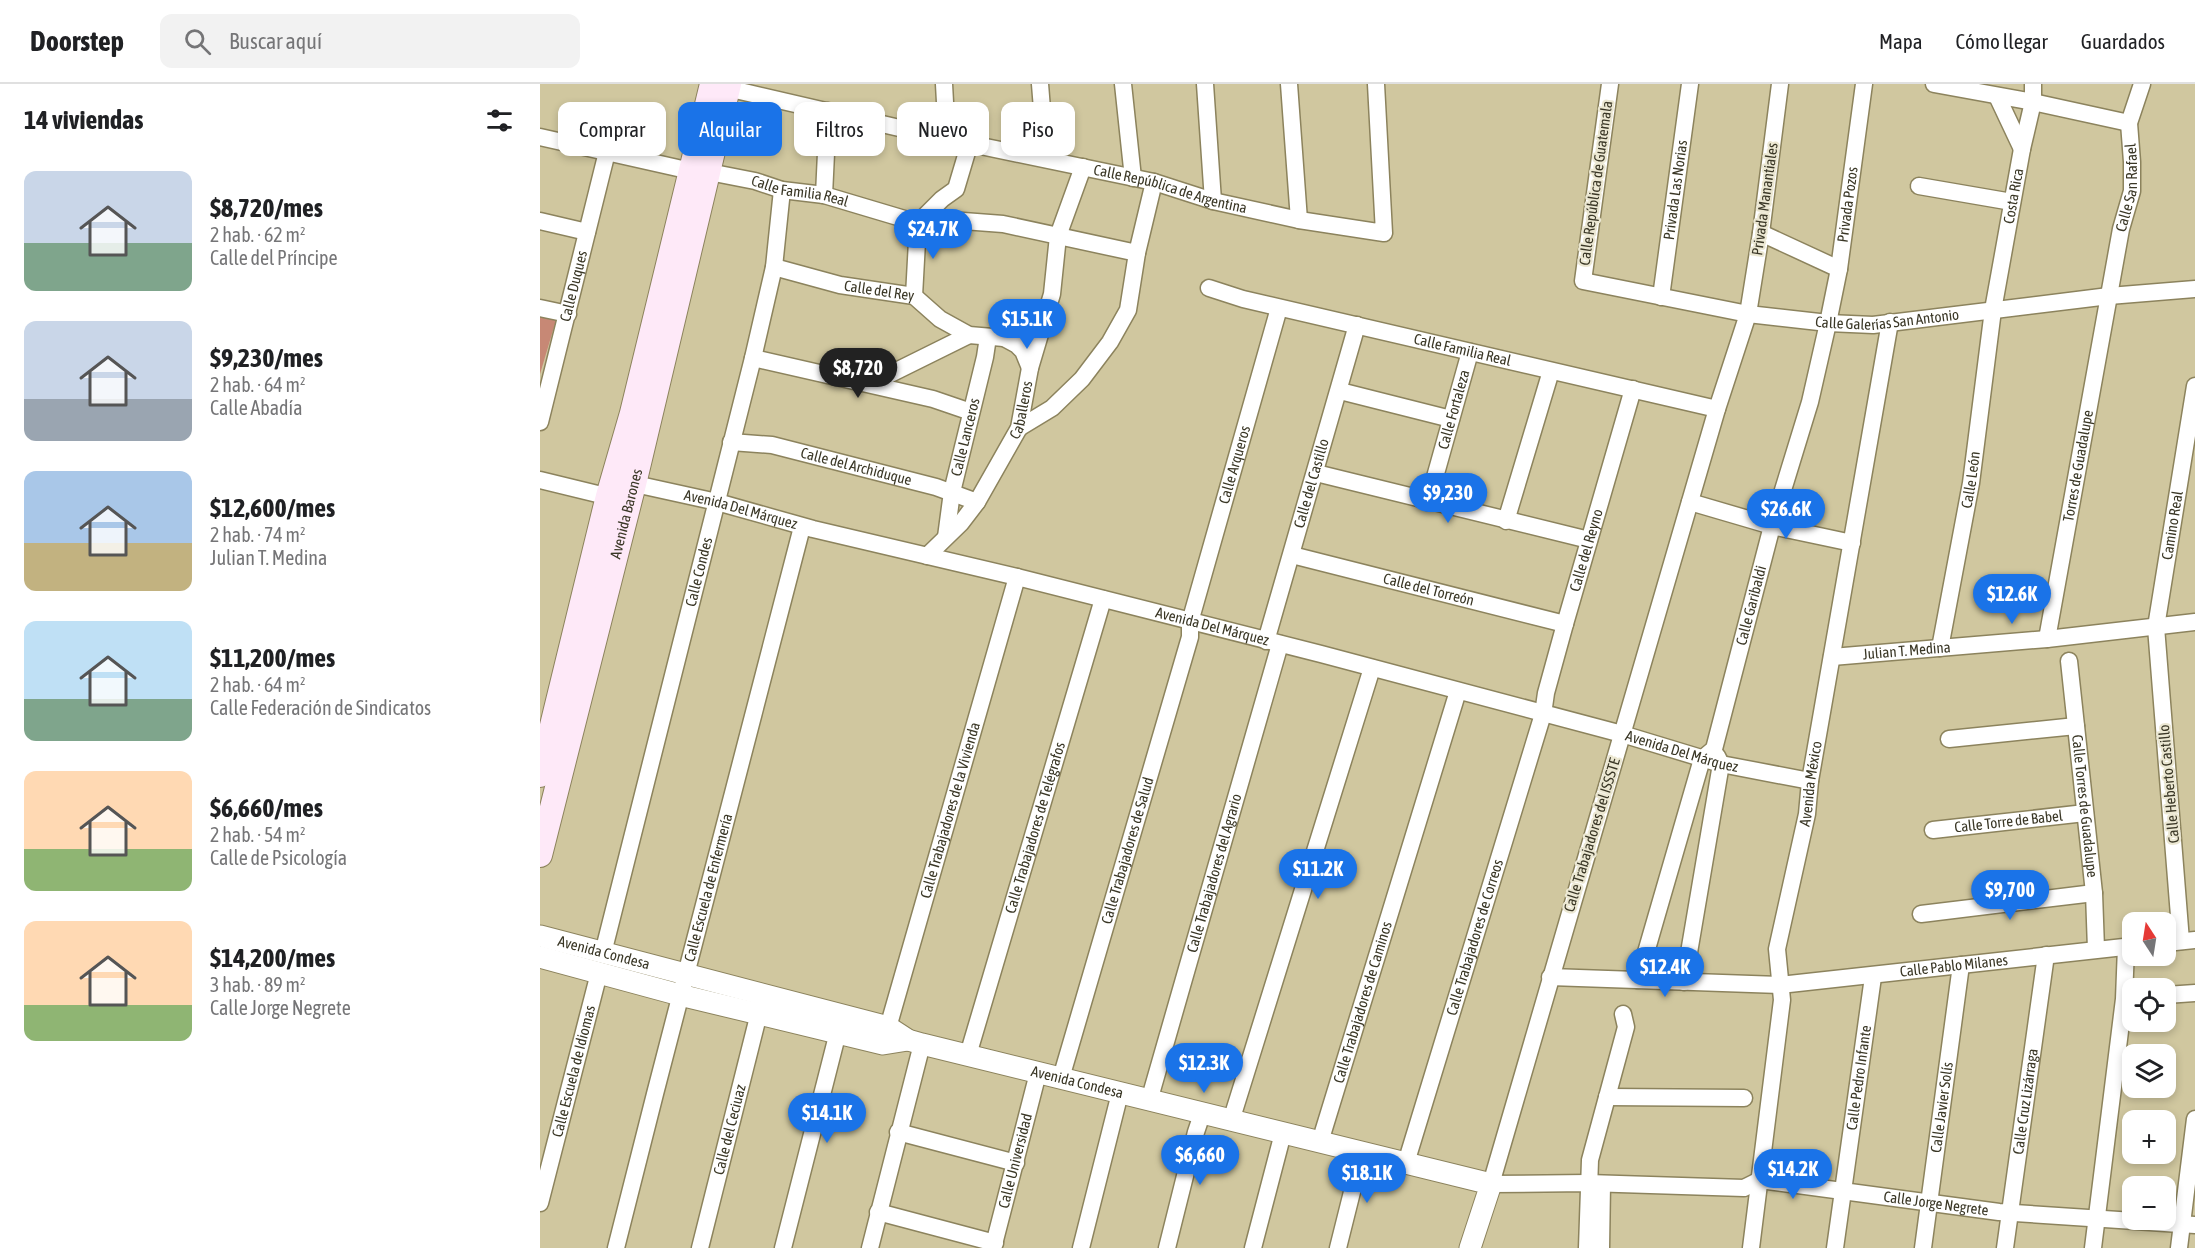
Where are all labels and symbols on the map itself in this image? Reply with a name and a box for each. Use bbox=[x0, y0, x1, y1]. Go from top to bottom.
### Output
street label: Calle República de Guatemala bbox=[1576, 100, 1615, 266]
street label: Privada Las Norias bbox=[1660, 139, 1690, 241]
street label: Privada Manantiales bbox=[1748, 141, 1781, 256]
street label: Calle San Rafael bbox=[2112, 143, 2140, 234]
street label: Calle República de Argentina bbox=[1092, 161, 1249, 216]
street label: Privada Pozos bbox=[1834, 166, 1861, 243]
street label: Costa Rica bbox=[2000, 167, 2026, 225]
street label: Calle Familia Real bbox=[749, 171, 851, 210]
pin: $24.7K bbox=[884, 209, 982, 260]
street label: Calle Duques bbox=[556, 249, 590, 323]
street label: Calle del Rey bbox=[843, 277, 915, 304]
pin: $15.1K bbox=[978, 299, 1076, 350]
street label: Calle Galerías San Antonio bbox=[1814, 306, 1960, 333]
street label: Calle Familia Real bbox=[1412, 330, 1513, 369]
pin: $8,720 bbox=[809, 348, 907, 399]
street label: Calle Fortaleza bbox=[1434, 368, 1473, 451]
street label: Caballeros bbox=[1005, 379, 1035, 442]
street label: Calle Lanceros bbox=[947, 396, 983, 478]
street label: Torres de Guadalupe bbox=[2059, 408, 2096, 523]
street label: Calle Arqueros bbox=[1215, 424, 1253, 505]
street label: Calle del Castillo bbox=[1290, 437, 1332, 530]
street label: Calle del Archiduque bbox=[799, 444, 914, 489]
street label: Calle León bbox=[1957, 450, 1983, 510]
street label: Avenida Barones bbox=[606, 467, 645, 560]
pin: $9,230 bbox=[1399, 473, 1497, 524]
street label: Avenida Del Márquez bbox=[683, 486, 800, 532]
pin: $26.6K bbox=[1737, 489, 1835, 540]
street label: Camino Real bbox=[2158, 489, 2186, 561]
street label: Calle del Reyno bbox=[1566, 507, 1606, 593]
street label: Calle Condes bbox=[682, 535, 715, 608]
street label: Calle Garibaldi bbox=[1732, 564, 1769, 647]
street label: Calle del Torreón bbox=[1382, 569, 1476, 609]
pin: $12.6K bbox=[1963, 574, 2061, 625]
street label: Avenida Del Márquez bbox=[1154, 603, 1272, 649]
street label: Julian T. Medina bbox=[1862, 638, 1951, 662]
street label: Calle Trabajadores de la Vivienda bbox=[916, 720, 983, 900]
street label: Calle Heberto Castillo bbox=[2155, 724, 2182, 844]
street label: Avenida Del Márquez bbox=[1624, 727, 1740, 775]
street label: Calle Torres de Guadalupe bbox=[2069, 734, 2101, 879]
street label: Calle Trabajadores de Telégrafos bbox=[1001, 740, 1068, 915]
street label: Avenida México bbox=[1796, 740, 1825, 828]
street label: Calle Trabajadores del ISSSTE bbox=[1560, 755, 1623, 914]
street label: Calle Trabajadores de Salud bbox=[1098, 775, 1157, 926]
street label: Calle Trabajadores del Agrario bbox=[1183, 792, 1245, 954]
street label: Calle Torre de Babel bbox=[1953, 807, 2064, 836]
street label: Calle Escuela de Enfermería bbox=[681, 812, 735, 963]
pin: $11.2K bbox=[1269, 849, 1367, 900]
street label: Calle Trabajadores de Correos bbox=[1443, 857, 1506, 1017]
pin: $9,700 bbox=[1961, 870, 2059, 921]
north arrow bbox=[2122, 912, 2176, 966]
street label: Calle Trabajadores de Caminos bbox=[1329, 919, 1395, 1085]
street label: Avenida Condesa bbox=[556, 932, 652, 972]
pin: $12.4K bbox=[1616, 947, 1714, 998]
street label: Calle Pablo Milanes bbox=[1899, 951, 2009, 980]
street label: Calle Escuela de Idiomas bbox=[548, 1003, 598, 1139]
street label: Calle Pedro Infante bbox=[1843, 1024, 1874, 1131]
pin: $12.3K bbox=[1155, 1043, 1253, 1094]
street label: Calle Cruz Lizárraga bbox=[2009, 1047, 2041, 1155]
street label: Calle Javier Solís bbox=[1927, 1061, 1956, 1154]
street label: Avenida Condesa bbox=[1029, 1062, 1125, 1101]
street label: Calle del Ceciuaz bbox=[710, 1082, 749, 1177]
pin: $14.1K bbox=[778, 1093, 876, 1144]
street label: Calle Universidad bbox=[995, 1111, 1035, 1210]
pin: $6,660 bbox=[1151, 1135, 1249, 1186]
pin: $14.2K bbox=[1744, 1149, 1842, 1200]
pin: $18.1K bbox=[1318, 1153, 1416, 1204]
street label: Calle Jorge Negrete bbox=[1883, 1188, 1990, 1219]

